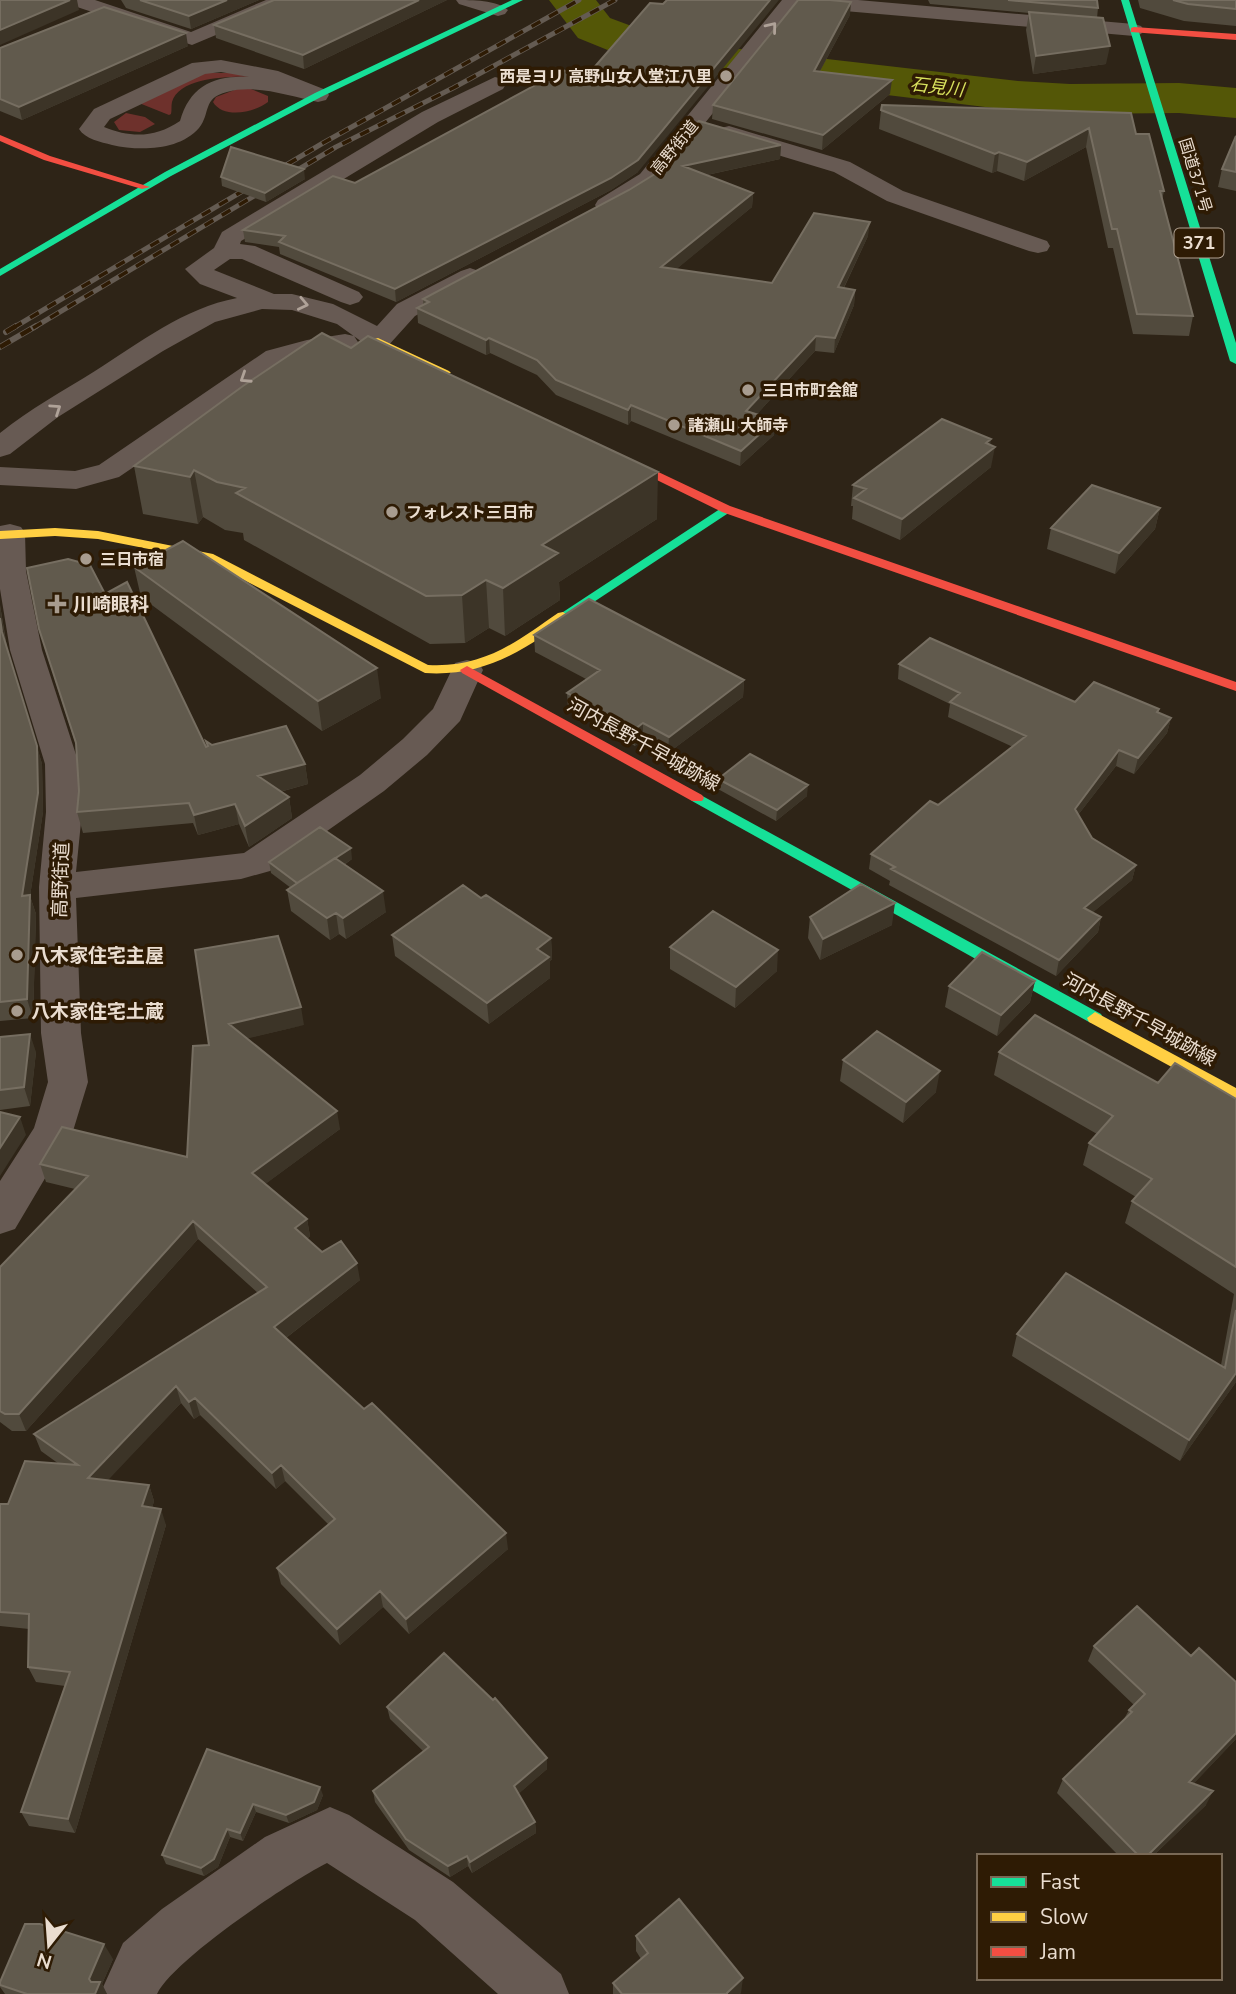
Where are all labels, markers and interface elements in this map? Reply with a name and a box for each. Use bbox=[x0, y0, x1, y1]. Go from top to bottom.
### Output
one-way arrow bbox=[763, 23, 776, 35]
place label: 西是ヨリ 高野山女人堂江八里 bbox=[500, 66, 712, 88]
marker: 西是ヨリ 高野山女人堂江八里 bbox=[718, 68, 734, 84]
water label: 石見川 bbox=[909, 72, 967, 102]
street label: 高野街道 bbox=[646, 116, 703, 179]
street label: 国道371号 bbox=[1173, 135, 1217, 215]
road number: 371 bbox=[1174, 229, 1224, 258]
one-way arrow bbox=[296, 296, 308, 310]
one-way arrow bbox=[239, 370, 252, 383]
place label: 三日市町会館 bbox=[762, 380, 858, 402]
marker: 三日市町会館 bbox=[740, 382, 756, 398]
one-way arrow bbox=[48, 405, 61, 417]
place label: 諸瀬山 大師寺 bbox=[688, 415, 788, 437]
marker: 諸瀬山 大師寺 bbox=[666, 417, 682, 433]
place label: フォレスト三日市 bbox=[406, 502, 534, 524]
marker: フォレスト三日市 bbox=[384, 504, 400, 520]
place label: 三日市宿 bbox=[100, 549, 164, 571]
marker: 三日市宿 bbox=[78, 551, 94, 567]
place label: 川崎眼科 bbox=[73, 592, 149, 618]
marker: 川崎眼科 bbox=[47, 594, 67, 614]
street label: 河内長野千早城跡線 bbox=[562, 692, 725, 798]
street label: 高野街道 bbox=[47, 842, 75, 918]
place label: 八木家住宅主屋 bbox=[31, 943, 164, 969]
marker: 八木家住宅主屋 bbox=[9, 947, 25, 963]
street label: 河内長野千早城跡線 bbox=[1058, 967, 1221, 1073]
place label: 八木家住宅土蔵 bbox=[31, 999, 164, 1025]
marker: 八木家住宅土蔵 bbox=[9, 1003, 25, 1019]
legend bbox=[977, 1854, 1222, 1980]
text: Fast bbox=[1040, 1868, 1080, 1896]
text: Slow bbox=[1040, 1903, 1089, 1931]
north arrow bbox=[14, 1910, 84, 1980]
text: Jam bbox=[1039, 1938, 1076, 1966]
text: N bbox=[34, 1946, 55, 1975]

